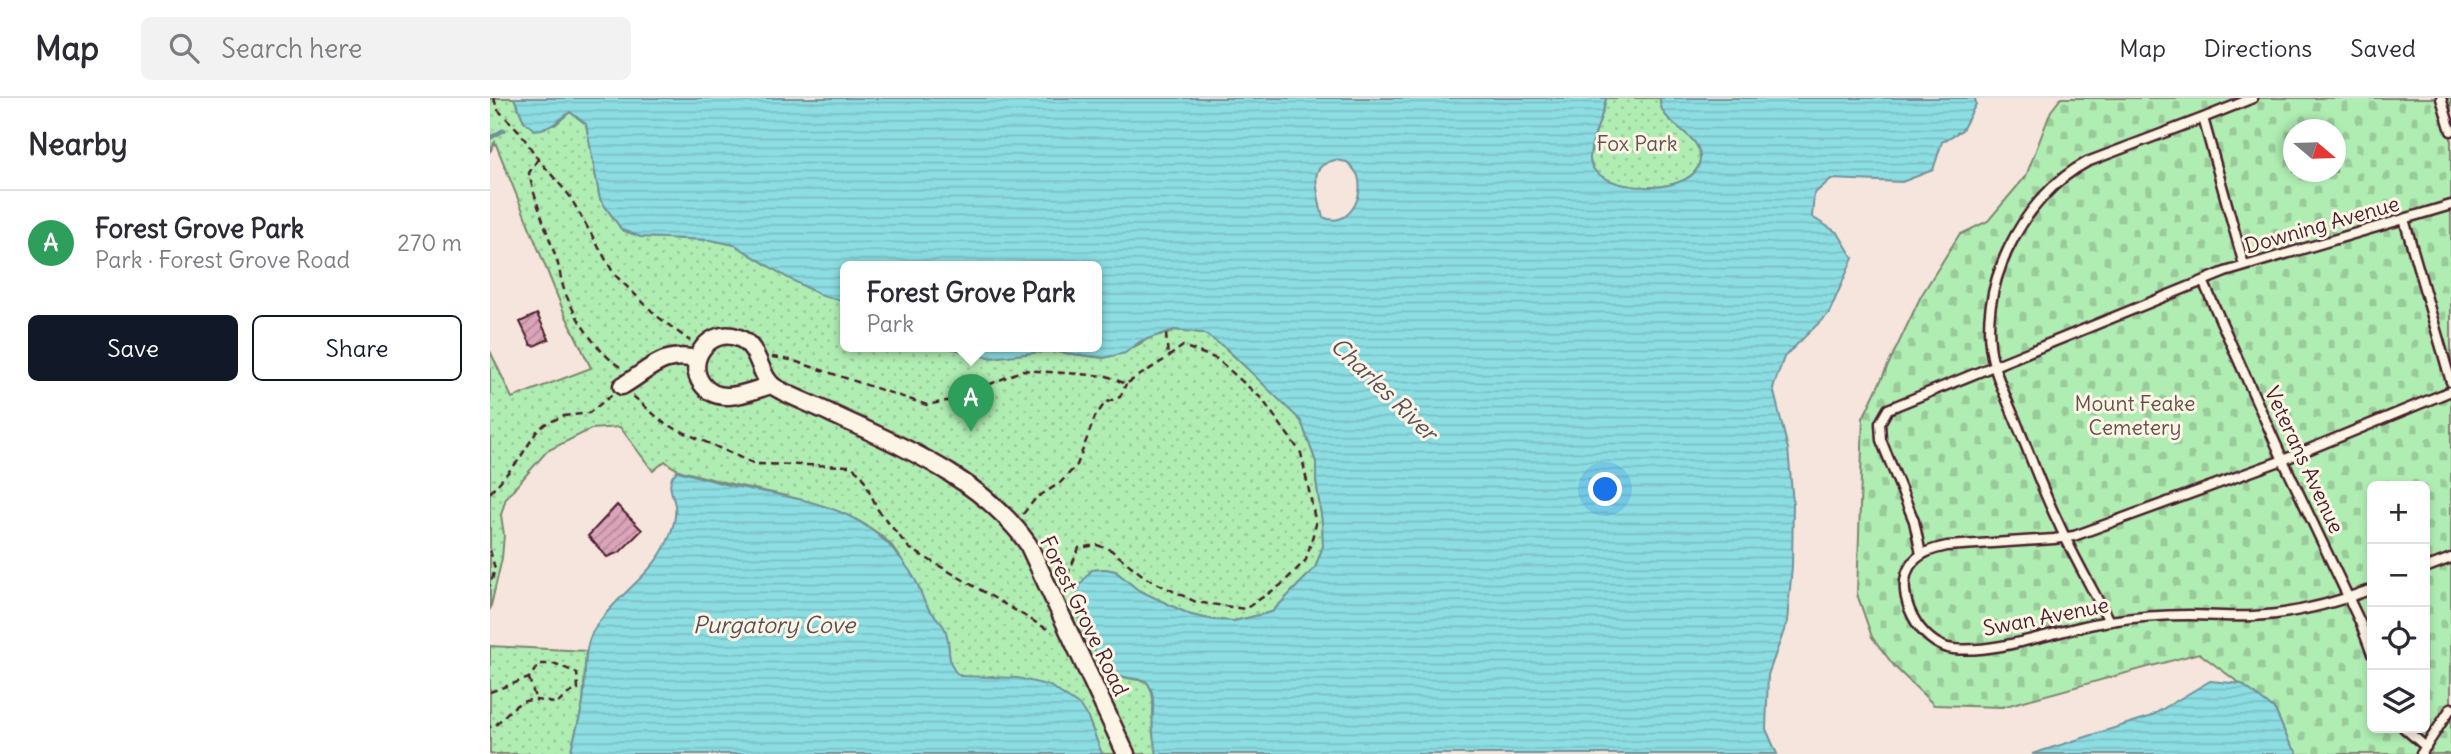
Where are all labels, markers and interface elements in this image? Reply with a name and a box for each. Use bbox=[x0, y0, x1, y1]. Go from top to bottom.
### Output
search box bbox=[141, 17, 631, 80]
text: Map bbox=[35, 27, 99, 69]
icon: search bbox=[165, 29, 203, 67]
text: Search here bbox=[221, 32, 362, 65]
text: Map bbox=[2119, 33, 2166, 63]
text: Directions bbox=[2204, 33, 2312, 63]
text: Saved bbox=[2350, 33, 2416, 63]
north arrow bbox=[2283, 119, 2346, 182]
text: Nearby bbox=[28, 125, 128, 163]
park label: Fox Park bbox=[1596, 130, 1678, 157]
street label: Downing Avenue bbox=[2242, 190, 2402, 259]
text: Forest Grove Park bbox=[95, 212, 304, 245]
text: A bbox=[44, 228, 58, 257]
text: 270 m bbox=[397, 228, 462, 257]
text: Park · Forest Grove Road bbox=[95, 245, 350, 274]
popup bbox=[840, 261, 1102, 352]
text: Forest Grove Park bbox=[866, 276, 1076, 309]
text: Park bbox=[866, 309, 914, 338]
button: Save bbox=[28, 315, 238, 381]
button: Share bbox=[252, 315, 462, 381]
water label: Charles River bbox=[1325, 331, 1446, 449]
pin: A bbox=[948, 374, 994, 432]
street label: Veterans Avenue bbox=[2259, 382, 2350, 538]
park label: Mount Feake Cemetery bbox=[2075, 390, 2195, 441]
your location bbox=[1588, 472, 1622, 506]
map controls bbox=[2367, 481, 2430, 733]
button: + bbox=[2367, 481, 2430, 544]
street label: Forest Grove Road bbox=[1034, 531, 1135, 700]
button: − bbox=[2367, 544, 2430, 607]
street label: Swan Avenue bbox=[1981, 591, 2111, 642]
button: locate bbox=[2367, 607, 2430, 670]
water label: Purgatory Cove bbox=[693, 610, 857, 639]
button: layers bbox=[2367, 670, 2430, 733]

